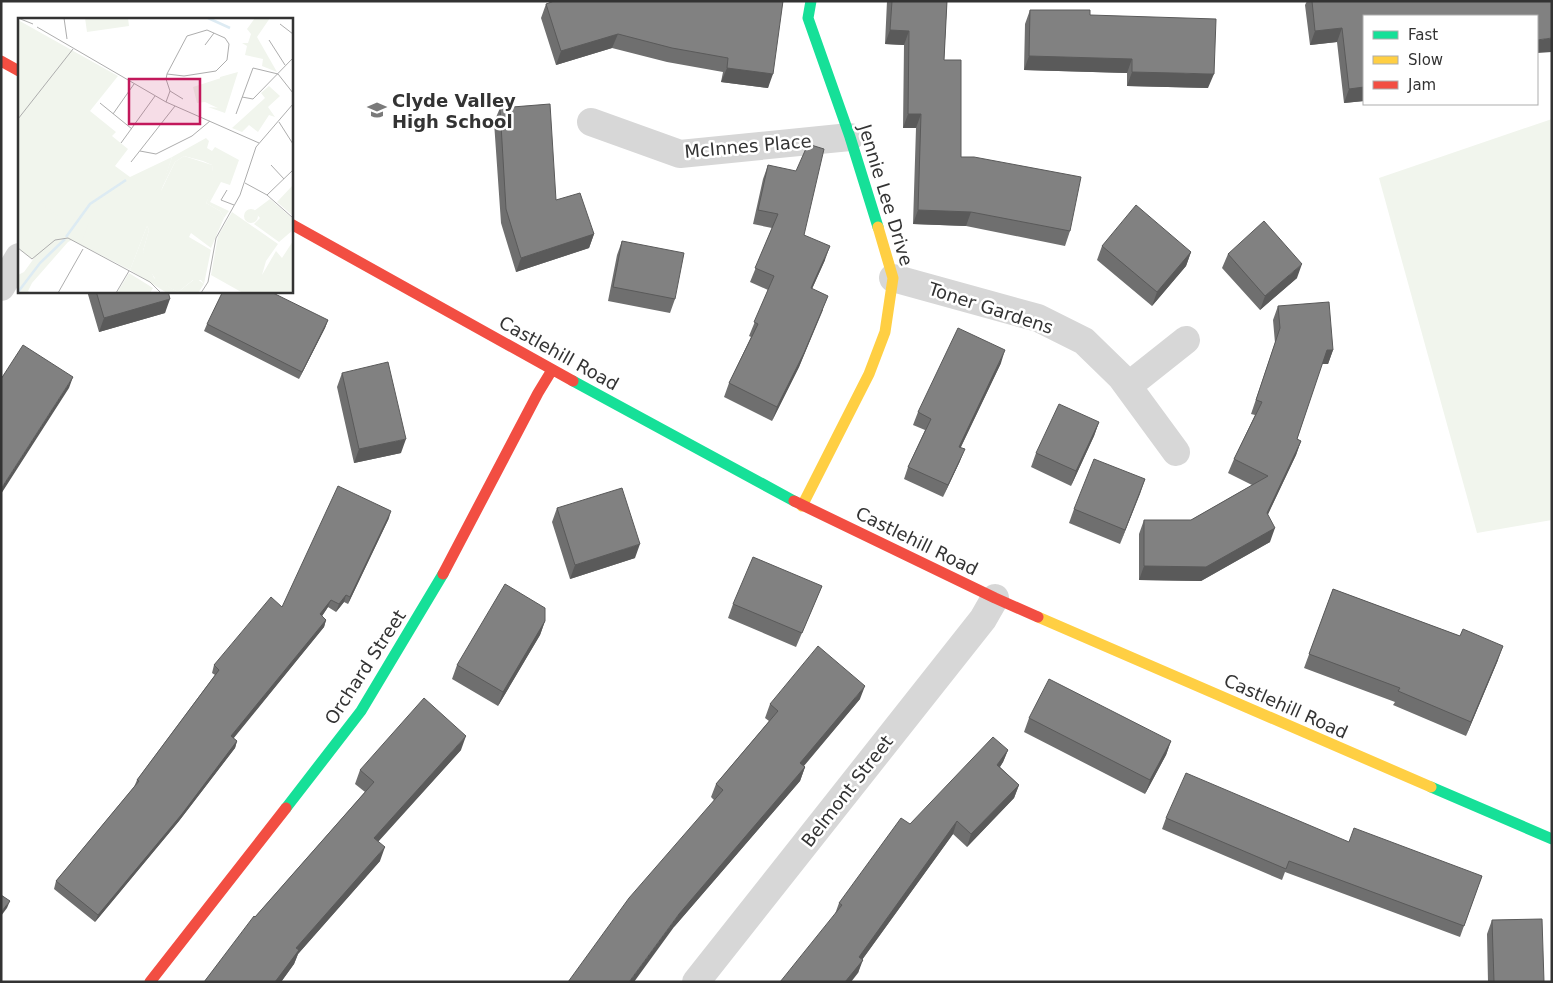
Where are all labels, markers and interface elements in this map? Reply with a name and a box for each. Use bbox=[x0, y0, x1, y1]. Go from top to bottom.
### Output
legend bbox=[1363, 15, 1538, 105]
inset map bbox=[18, 18, 292, 292]
text: Fast bbox=[1408, 26, 1438, 44]
text: Slow bbox=[1408, 51, 1443, 69]
text: Jam bbox=[1407, 76, 1436, 94]
place label: Clyde Valley High School bbox=[392, 90, 516, 132]
school or university icon: Clyde Valley High School bbox=[366, 99, 388, 121]
street label: Jennie Lee Drive bbox=[854, 121, 917, 268]
street label: McInnes Place bbox=[684, 130, 812, 162]
street label: Toner Gardens bbox=[925, 278, 1056, 338]
street label: Castlehill Road bbox=[496, 311, 622, 395]
street label: Castlehill Road bbox=[852, 502, 982, 580]
street label: Orchard Street bbox=[320, 606, 410, 728]
street label: Castlehill Road bbox=[1221, 669, 1351, 743]
street label: Belmont Street bbox=[797, 731, 897, 851]

